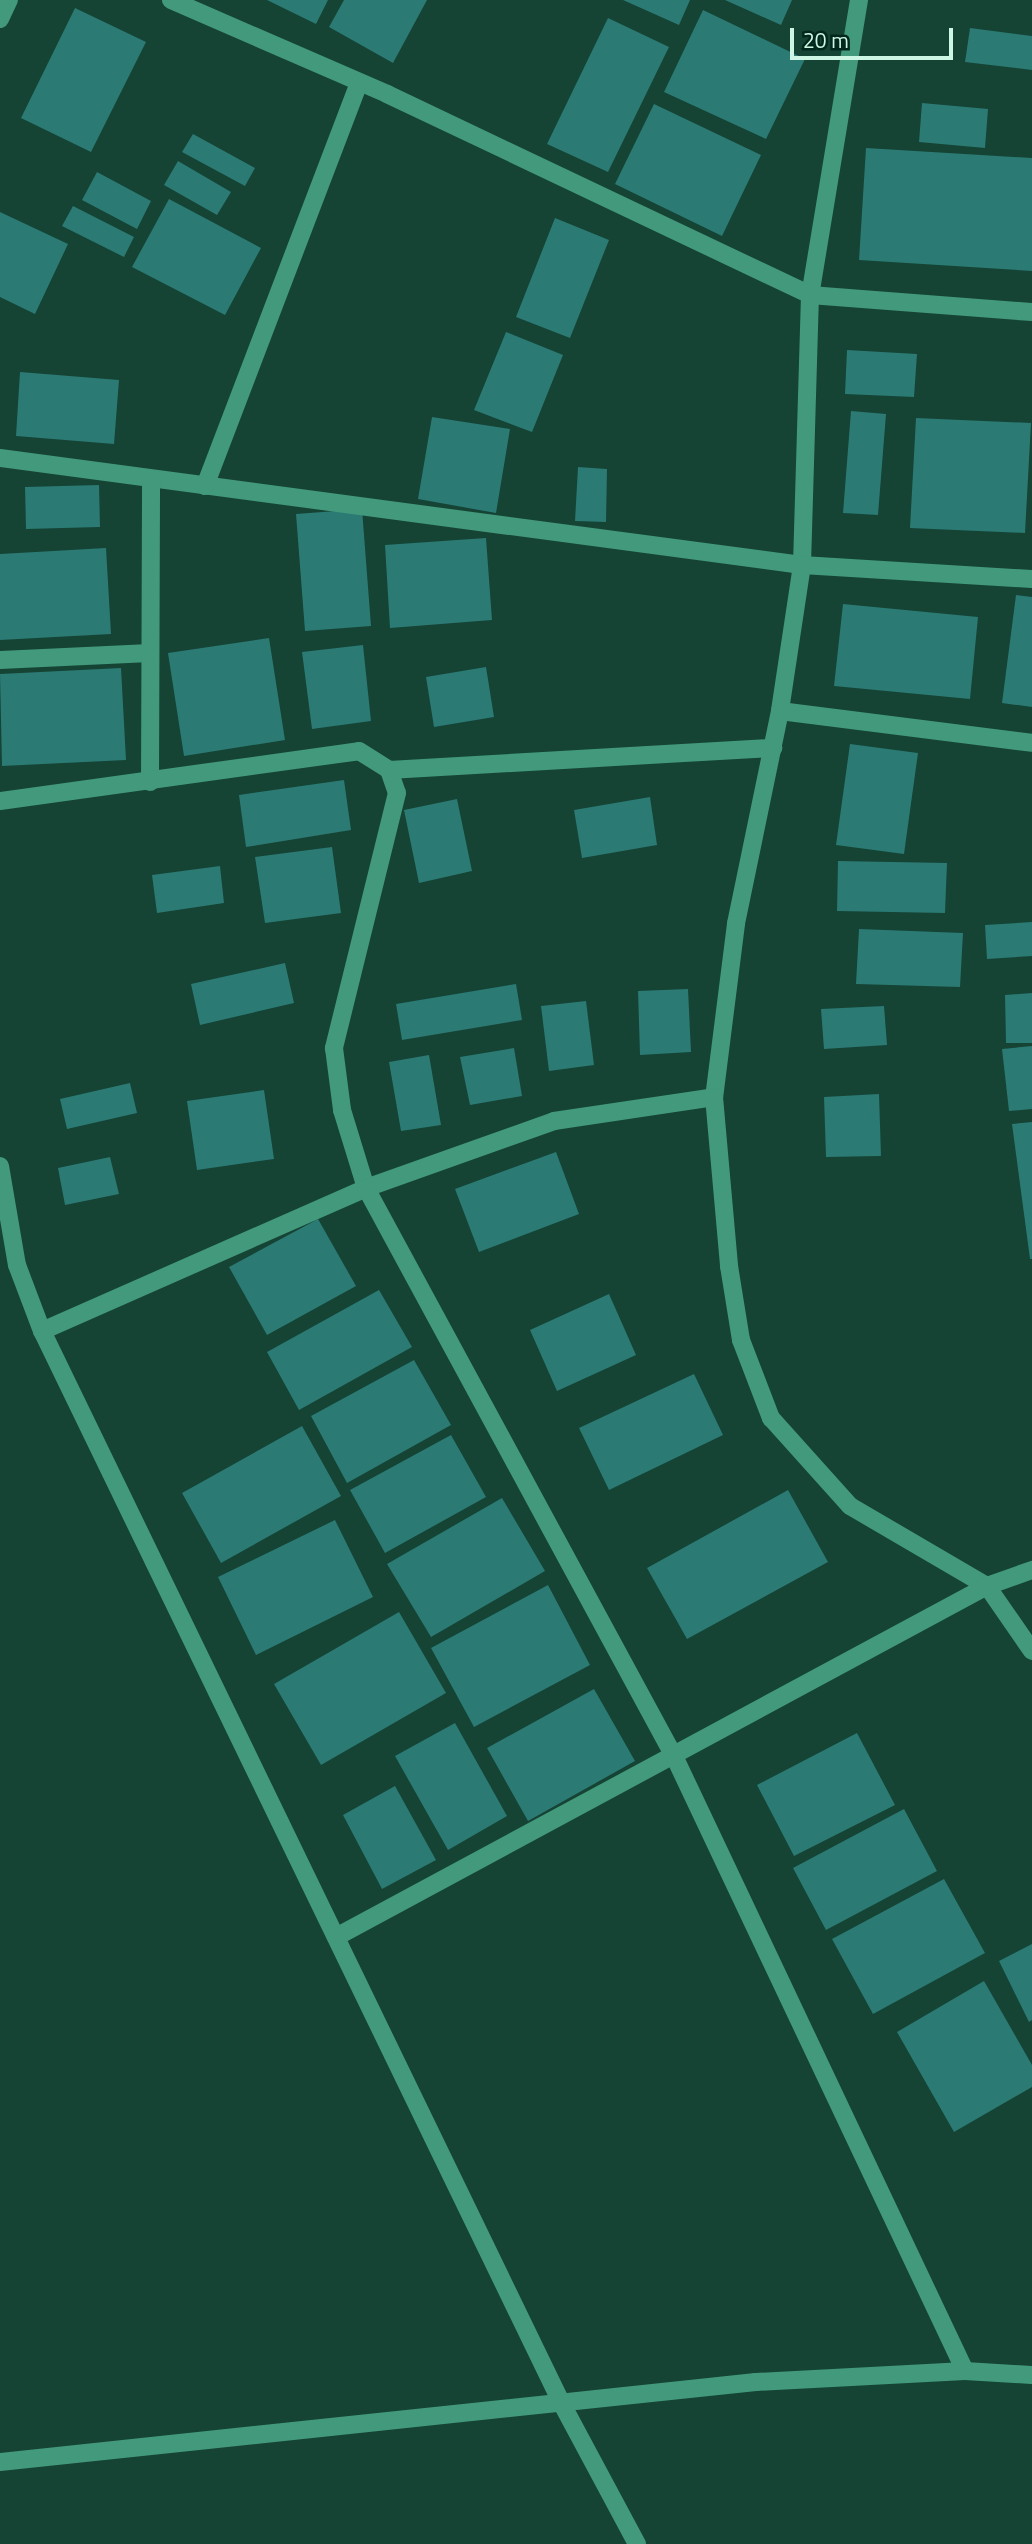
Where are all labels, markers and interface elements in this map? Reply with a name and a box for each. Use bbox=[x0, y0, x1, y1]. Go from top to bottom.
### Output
scale bar bbox=[794, 14, 957, 58]
text: 20 m bbox=[803, 24, 849, 56]

